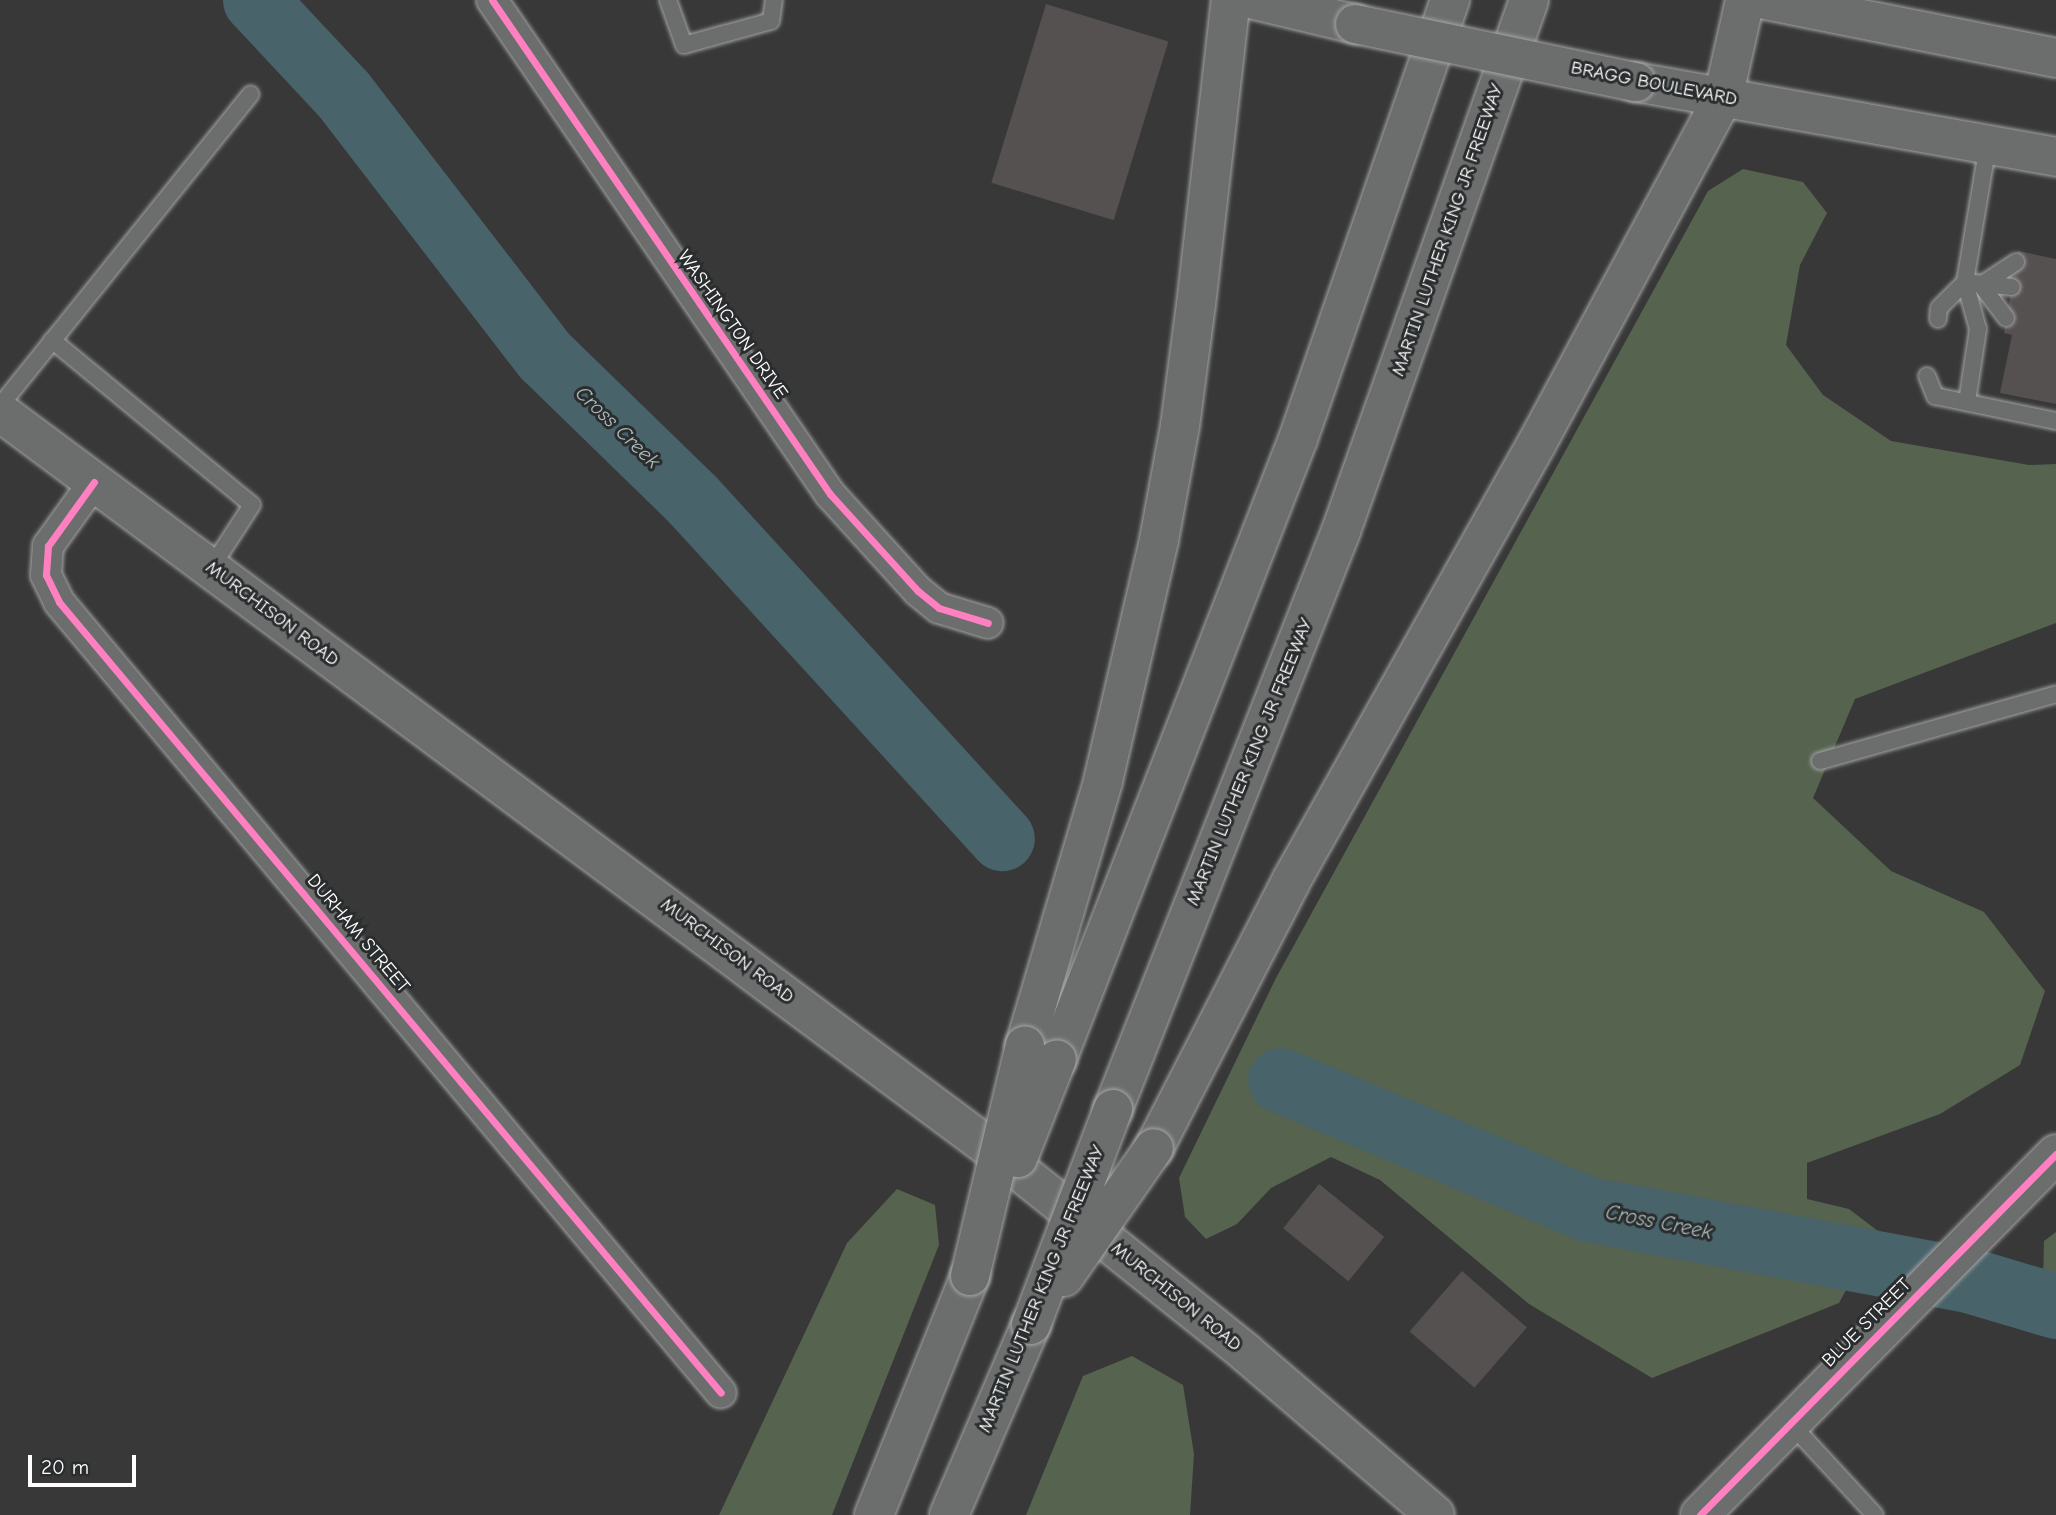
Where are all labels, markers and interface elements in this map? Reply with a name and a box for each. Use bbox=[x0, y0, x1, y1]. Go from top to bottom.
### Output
street label: BRAGG BOULEVARD bbox=[1569, 57, 1739, 111]
street label: MARTIN LUTHER KING JR FREEWAY bbox=[1387, 81, 1509, 379]
street label: WASHINGTON DRIVE bbox=[672, 246, 792, 404]
water label: Cross Creek bbox=[570, 380, 666, 474]
street label: MURCHISON ROAD bbox=[201, 556, 343, 672]
street label: MARTIN LUTHER KING JR FREEWAY bbox=[1182, 615, 1318, 909]
street label: DURHAM STREET bbox=[302, 870, 414, 998]
street label: MURCHISON ROAD bbox=[656, 893, 798, 1009]
street label: MARTIN LUTHER KING JR FREEWAY bbox=[974, 1142, 1110, 1436]
water label: Cross Creek bbox=[1604, 1199, 1714, 1245]
street label: MURCHISON ROAD bbox=[1106, 1237, 1246, 1357]
street label: BLUE STREET bbox=[1818, 1274, 1916, 1372]
scale bar bbox=[32, 1442, 140, 1486]
text: 20 m bbox=[41, 1455, 89, 1479]

